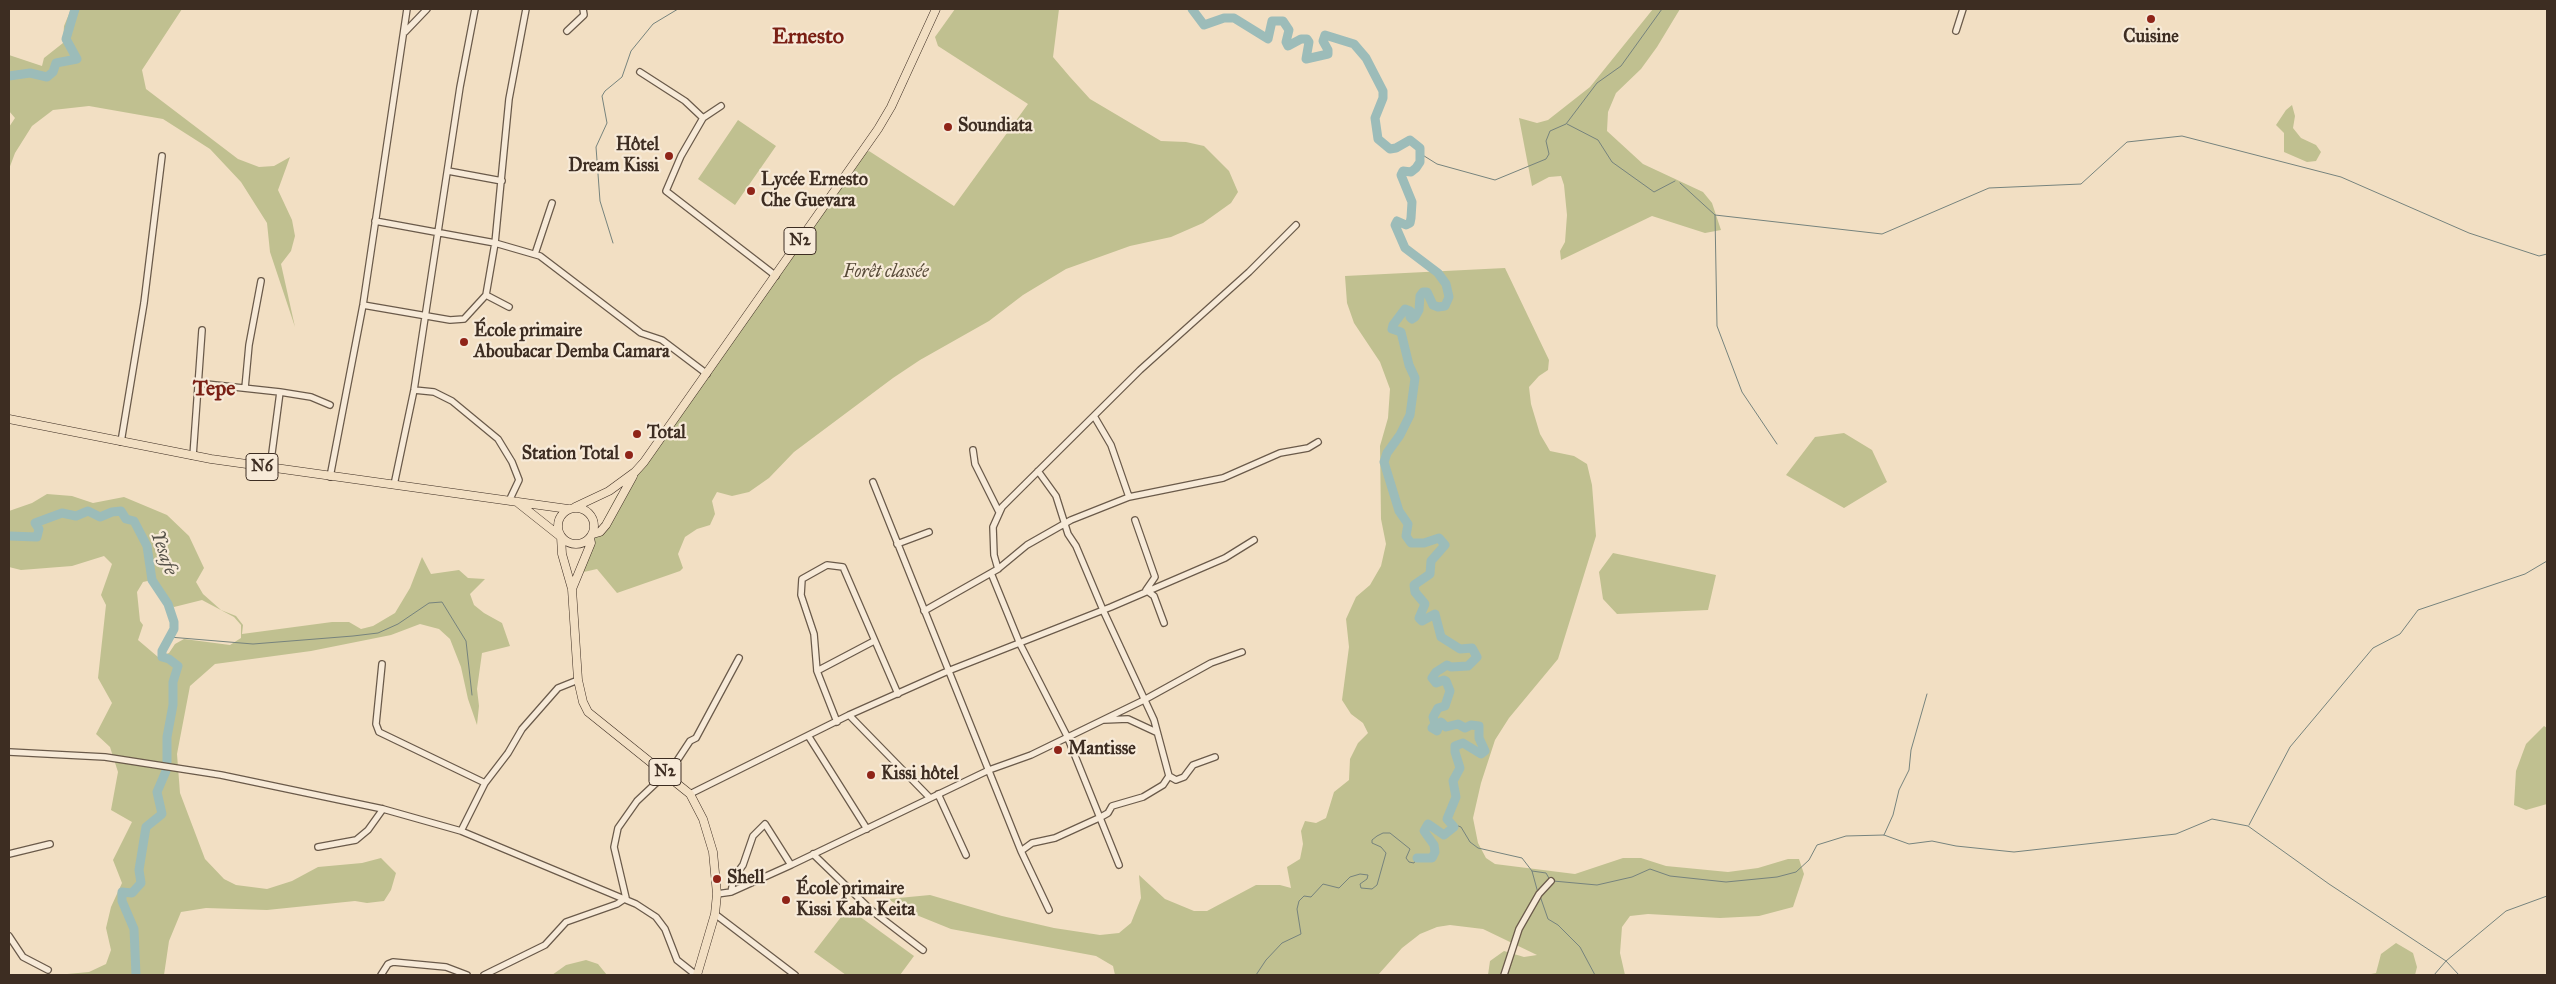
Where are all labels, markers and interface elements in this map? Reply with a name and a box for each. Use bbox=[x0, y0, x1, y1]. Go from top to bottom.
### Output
marker: Cuisine bbox=[2145, 13, 2157, 25]
district label: Ernesto bbox=[772, 25, 844, 51]
place label: Cuisine bbox=[2123, 27, 2179, 49]
place label: Soundiata bbox=[958, 116, 1032, 138]
marker: Soundiata bbox=[942, 121, 954, 133]
place label: Hôtel Dream Kissi bbox=[568, 135, 659, 178]
marker: Hôtel Dream Kissi bbox=[663, 150, 675, 162]
place label: Lycée Ernesto Che Guevara bbox=[761, 170, 868, 212]
marker: Lycée Ernesto Che Guevara bbox=[745, 185, 757, 197]
road number: N2 bbox=[784, 228, 816, 255]
park label: Forêt classée bbox=[843, 262, 929, 284]
place label: École primaire Aboubacar Demba Camara bbox=[474, 321, 670, 364]
marker: École primaire Aboubacar Demba Camara bbox=[458, 336, 470, 348]
district label: Tepe bbox=[193, 377, 235, 403]
place label: Total bbox=[647, 423, 686, 445]
marker: Total bbox=[631, 428, 643, 440]
place label: Station Total bbox=[522, 444, 619, 466]
marker: Station Total bbox=[623, 449, 635, 461]
road number: N6 bbox=[246, 454, 278, 481]
water label: Yesafe bbox=[145, 528, 181, 578]
place label: Mantisse bbox=[1068, 739, 1136, 761]
marker: Mantisse bbox=[1052, 744, 1064, 756]
road number: N2 bbox=[649, 759, 681, 786]
place label: Kissi hôtel bbox=[881, 764, 959, 786]
marker: Kissi hôtel bbox=[865, 769, 877, 781]
place label: Shell bbox=[727, 868, 765, 890]
marker: Shell bbox=[711, 873, 723, 885]
place label: École primaire Kissi Kaba Keita bbox=[796, 879, 915, 922]
marker: École primaire Kissi Kaba Keita bbox=[780, 894, 792, 906]

